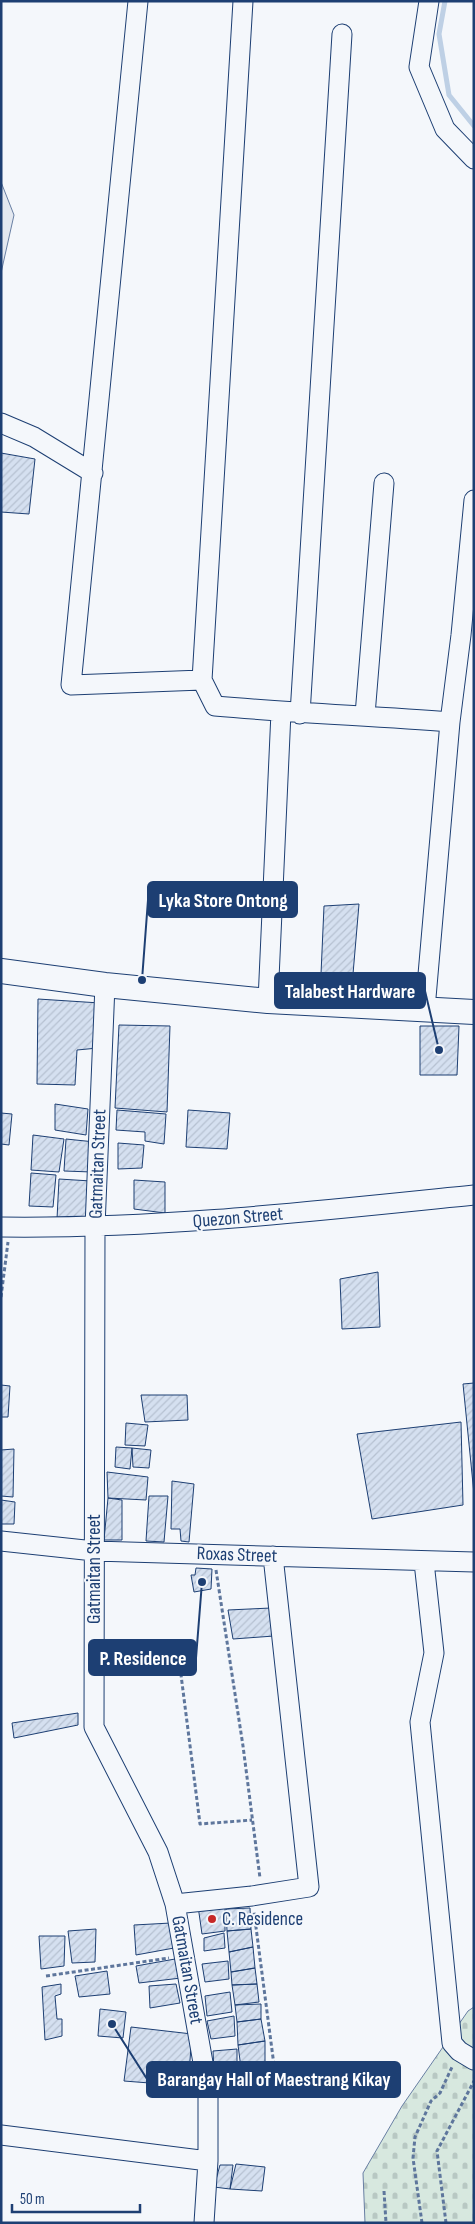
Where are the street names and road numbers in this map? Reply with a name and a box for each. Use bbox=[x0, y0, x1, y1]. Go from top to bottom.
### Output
street label: Gatmaitan Street bbox=[85, 1109, 111, 1219]
street label: Quezon Street bbox=[192, 1203, 284, 1233]
street label: Gatmaitan Street bbox=[83, 1514, 106, 1624]
street label: Roxas Street bbox=[196, 1542, 278, 1568]
street label: Gatmaitan Street bbox=[166, 1914, 208, 2026]

